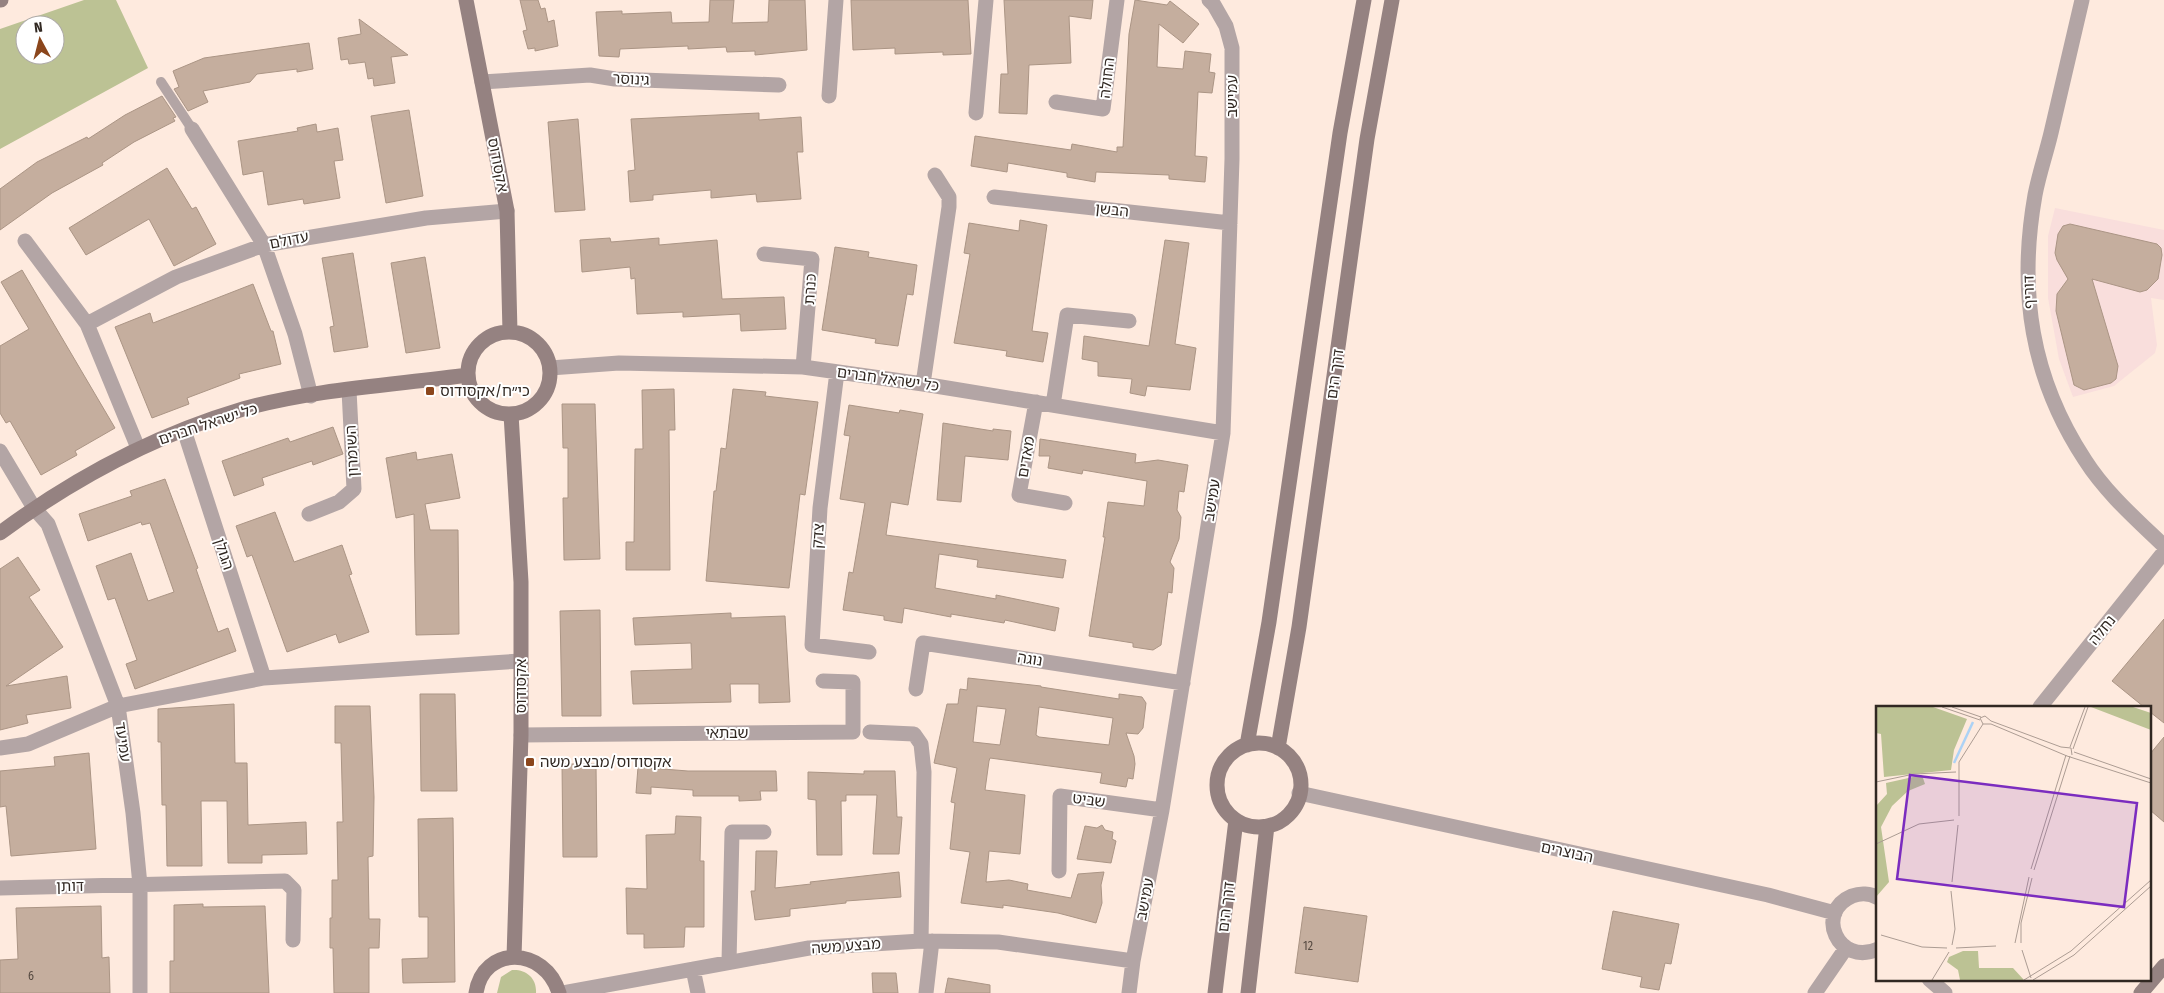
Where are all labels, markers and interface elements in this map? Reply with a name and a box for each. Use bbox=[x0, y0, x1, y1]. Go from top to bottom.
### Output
north arrow bbox=[15, 15, 65, 65]
text: N bbox=[33, 19, 44, 37]
street label: החולה bbox=[1096, 57, 1118, 99]
street label: גינוסר bbox=[612, 69, 650, 89]
street label: עמישב bbox=[1223, 75, 1241, 117]
street label: אקסודוס bbox=[484, 136, 512, 194]
street label: הבשן bbox=[1094, 199, 1130, 221]
street label: עדולם bbox=[268, 227, 310, 253]
street label: כנרת bbox=[800, 273, 820, 305]
street label: דוריף bbox=[2019, 275, 2039, 309]
street label: דרך הים bbox=[1323, 348, 1347, 400]
street label: כל ישראל חברים bbox=[836, 363, 941, 395]
place label: כי״ח/אקסודוס bbox=[440, 382, 530, 400]
marker: כי״ח/אקסודוס bbox=[424, 385, 436, 397]
street label: כל ישראל חברים bbox=[156, 399, 260, 448]
street label: השומרון bbox=[342, 425, 362, 477]
street label: מאדים bbox=[1014, 435, 1039, 479]
street label: עמישב bbox=[1200, 478, 1224, 522]
street label: צדק bbox=[808, 523, 828, 549]
street label: הגולן bbox=[210, 536, 238, 572]
street label: נחלה bbox=[2085, 612, 2119, 648]
street label: נוגה bbox=[1016, 648, 1044, 670]
street label: אקסודוס bbox=[512, 658, 530, 714]
inset map bbox=[1876, 706, 2152, 980]
street label: עמיעד bbox=[111, 721, 135, 763]
street label: שבתאי bbox=[705, 724, 749, 742]
place label: אקסודוס/מבצע משה bbox=[540, 753, 672, 771]
marker: אקסודוס/מבצע משה bbox=[524, 756, 536, 768]
street label: שביט bbox=[1071, 789, 1107, 811]
street label: הבוצרים bbox=[1539, 838, 1595, 866]
street label: עמישב bbox=[1132, 876, 1158, 922]
street label: דותן bbox=[56, 877, 84, 895]
street label: דרך הים bbox=[1214, 881, 1238, 933]
street label: מבצע משה bbox=[811, 935, 881, 957]
house number: 12 bbox=[1303, 939, 1313, 953]
house number: 6 bbox=[28, 969, 34, 983]

